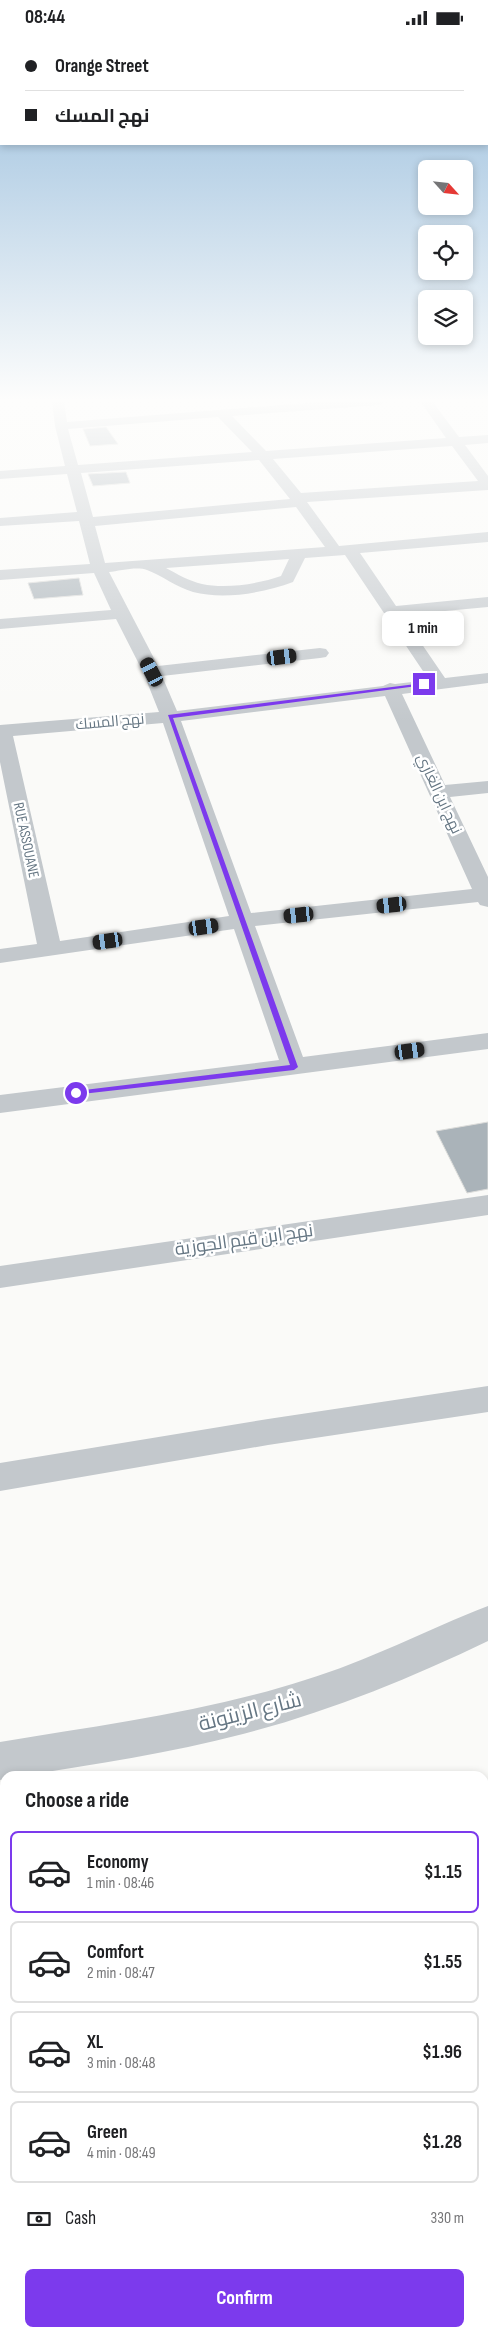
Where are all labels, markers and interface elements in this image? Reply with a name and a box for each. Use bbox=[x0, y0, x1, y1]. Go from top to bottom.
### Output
text: 08:44 bbox=[25, 6, 65, 29]
text: Orange Street bbox=[55, 55, 149, 78]
text: نهج المسك bbox=[55, 105, 149, 128]
north arrow bbox=[418, 160, 472, 215]
map controls bbox=[418, 160, 473, 345]
button: locate bbox=[418, 225, 473, 280]
button: layers bbox=[418, 290, 473, 345]
callout: 1 min bbox=[383, 611, 465, 647]
text: 1 min bbox=[408, 619, 438, 638]
car bbox=[266, 648, 297, 666]
car bbox=[138, 655, 165, 689]
route end bbox=[413, 673, 435, 695]
street label: نهج المسك bbox=[75, 710, 145, 735]
street label: نهج ابن الغازي bbox=[410, 751, 466, 838]
street label: RUE ASSOUANE bbox=[9, 800, 43, 880]
car bbox=[376, 896, 407, 914]
car bbox=[283, 906, 314, 924]
car bbox=[188, 917, 219, 937]
car bbox=[92, 931, 123, 951]
car bbox=[394, 1041, 425, 1061]
route start bbox=[65, 1082, 87, 1104]
street label: نهج ابن قيم الجوزية bbox=[174, 1220, 315, 1261]
street label: شارع الزيتونة bbox=[196, 1687, 304, 1738]
text: Choose a ride bbox=[25, 1787, 129, 1814]
icon: car bbox=[27, 1850, 72, 1895]
text: Economy bbox=[87, 1851, 149, 1874]
text: $1.15 bbox=[424, 1861, 462, 1884]
text: 1 min · 08:46 bbox=[87, 1874, 154, 1893]
icon: car bbox=[27, 1940, 72, 1985]
text: Comfort bbox=[87, 1941, 144, 1964]
text: $1.55 bbox=[423, 1951, 462, 1974]
text: 2 min · 08:47 bbox=[87, 1964, 155, 1983]
icon: car bbox=[27, 2030, 72, 2075]
text: XL bbox=[87, 2031, 103, 2054]
text: $1.96 bbox=[422, 2041, 462, 2064]
text: 3 min · 08:48 bbox=[87, 2054, 156, 2073]
icon: car bbox=[27, 2120, 72, 2165]
text: Green bbox=[87, 2121, 127, 2144]
text: $1.28 bbox=[422, 2131, 462, 2154]
text: 4 min · 08:49 bbox=[87, 2144, 156, 2163]
icon: cash bbox=[25, 2205, 53, 2233]
text: Cash bbox=[65, 2207, 96, 2230]
text: 330 m bbox=[431, 2209, 464, 2228]
button: Confirm bbox=[25, 2269, 464, 2327]

